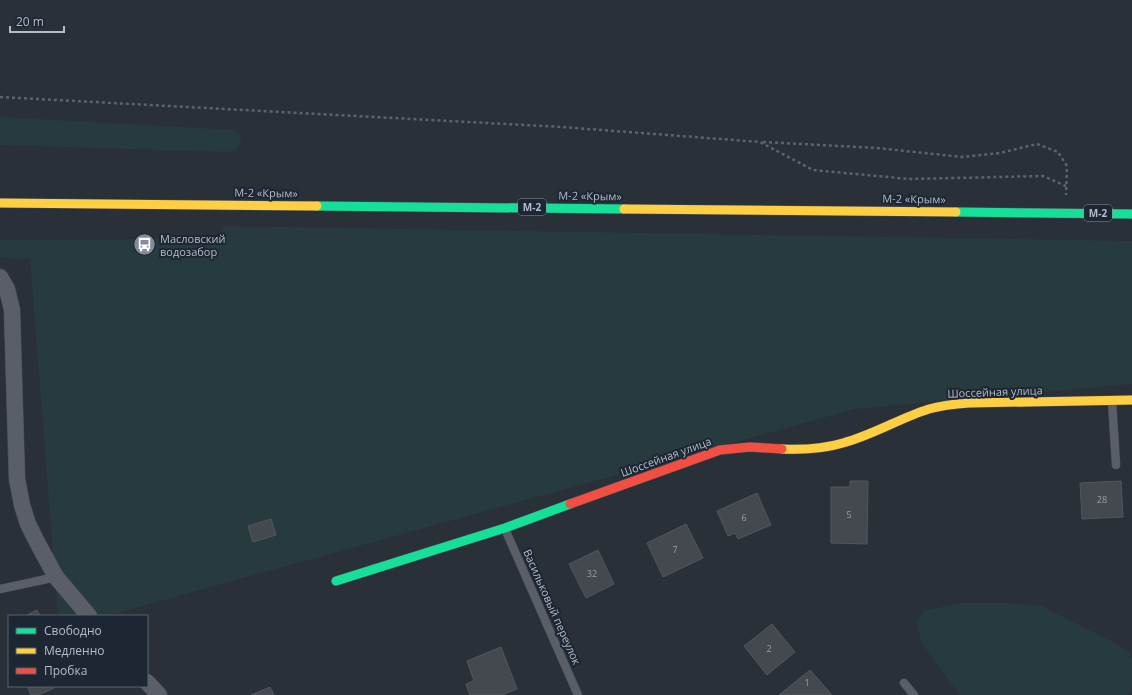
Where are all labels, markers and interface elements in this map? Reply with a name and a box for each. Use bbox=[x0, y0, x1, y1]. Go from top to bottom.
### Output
scale bar bbox=[10, 8, 64, 34]
text: 20 m bbox=[16, 13, 44, 30]
street label: М-2 «Крым» bbox=[234, 184, 298, 201]
street label: М-2 «Крым» bbox=[558, 187, 622, 204]
street label: М-2 «Крым» bbox=[882, 190, 946, 207]
road number: М-2 bbox=[518, 199, 546, 215]
road number: М-2 bbox=[1084, 205, 1112, 221]
place label: Масловский водозабор bbox=[160, 231, 225, 259]
bus stop icon: Масловский водозабор bbox=[131, 232, 157, 258]
street label: Шоссейная улица bbox=[947, 382, 1043, 401]
street label: Шоссейная улица bbox=[618, 433, 713, 480]
house number: 28 bbox=[1097, 493, 1107, 506]
house number: 5 bbox=[846, 508, 852, 521]
house number: 6 bbox=[741, 511, 747, 524]
house number: 7 bbox=[672, 543, 678, 556]
street label: Васильковый переулок bbox=[520, 547, 585, 667]
house number: 32 bbox=[587, 567, 597, 580]
legend bbox=[8, 615, 148, 687]
text: Свободно bbox=[44, 622, 102, 639]
text: Медленно bbox=[44, 642, 104, 659]
house number: 2 bbox=[766, 642, 772, 655]
text: Пробка bbox=[44, 662, 87, 679]
house number: 1 bbox=[804, 676, 810, 689]

